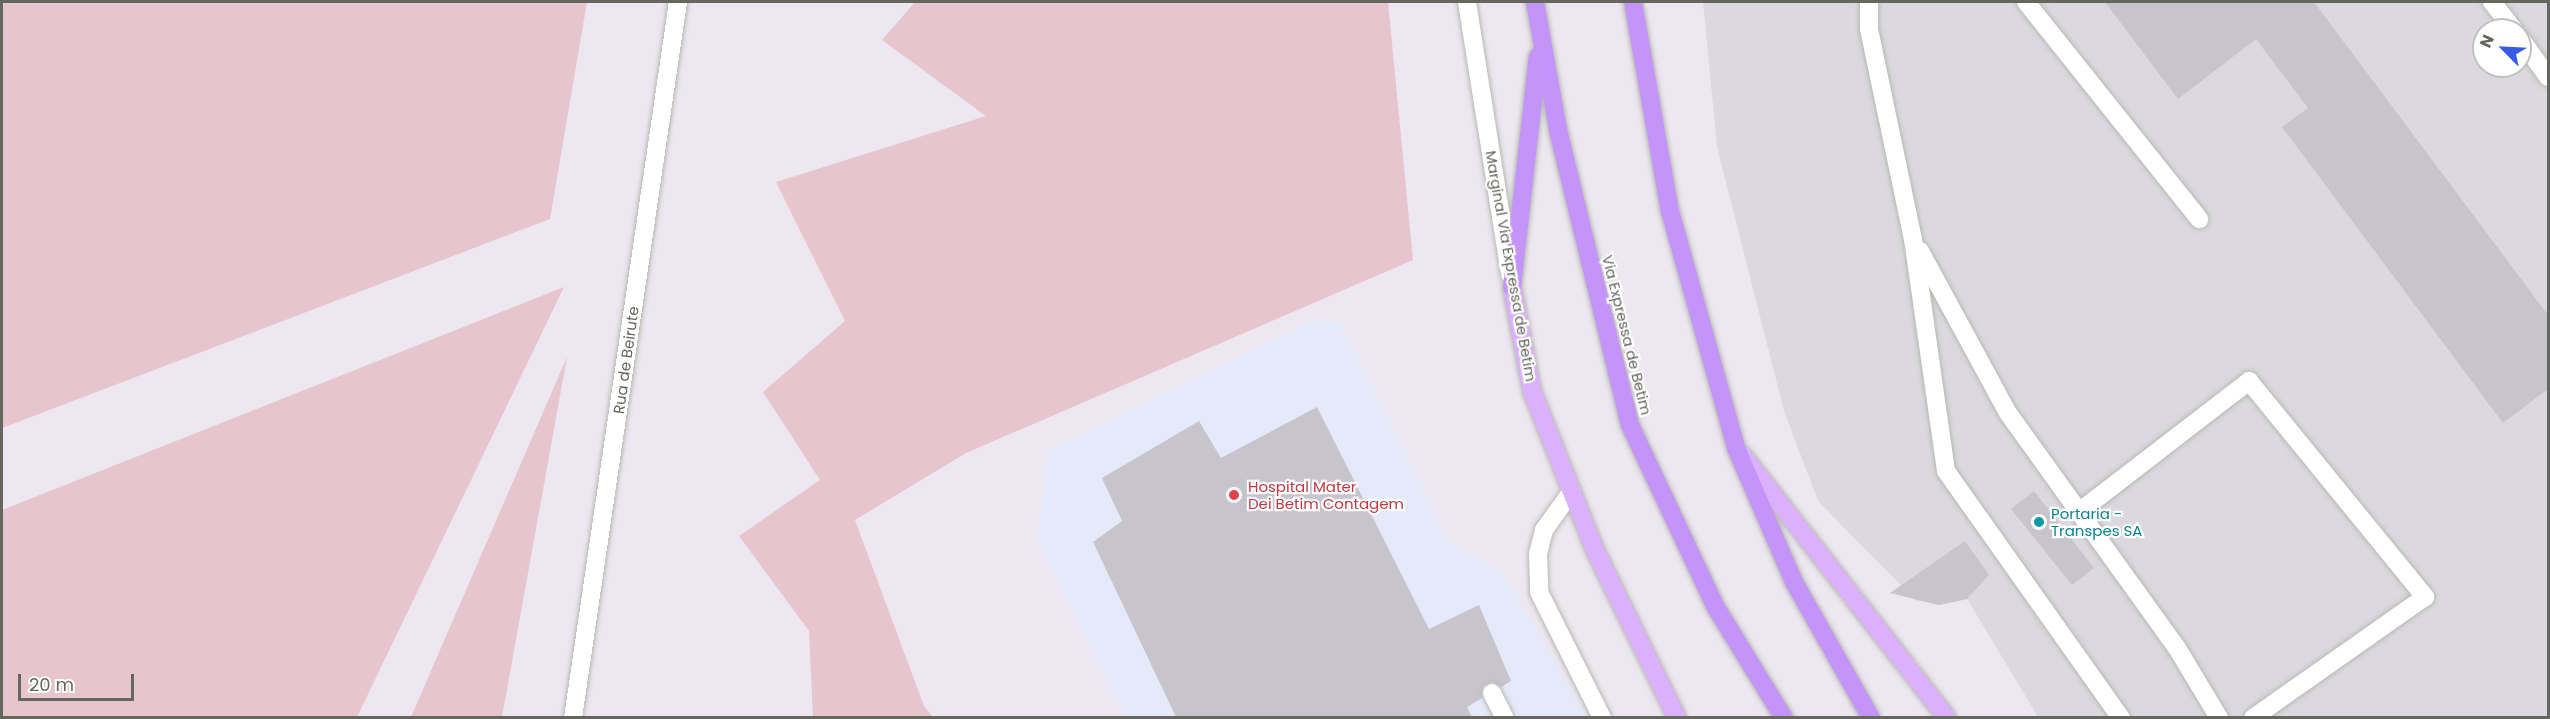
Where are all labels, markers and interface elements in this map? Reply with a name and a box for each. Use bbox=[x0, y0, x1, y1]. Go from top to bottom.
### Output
north arrow bbox=[2472, 18, 2532, 78]
text: N bbox=[2474, 31, 2500, 51]
street label: Marginal Via Expressa de Betim bbox=[1482, 149, 1540, 383]
street label: Via Expressa de Betim bbox=[1598, 253, 1656, 417]
street label: Rua de Beirute bbox=[610, 305, 642, 415]
place label: Hospital Mater Dei Betim Contagem bbox=[1248, 477, 1404, 512]
marker: Hospital Mater Dei Betim Contagem bbox=[1225, 486, 1243, 504]
place label: Portaria - Transpes SA bbox=[2051, 504, 2142, 539]
marker: Portaria - Transpes SA bbox=[2032, 515, 2046, 529]
scale bar bbox=[21, 662, 136, 700]
text: 20 m bbox=[29, 672, 74, 697]

